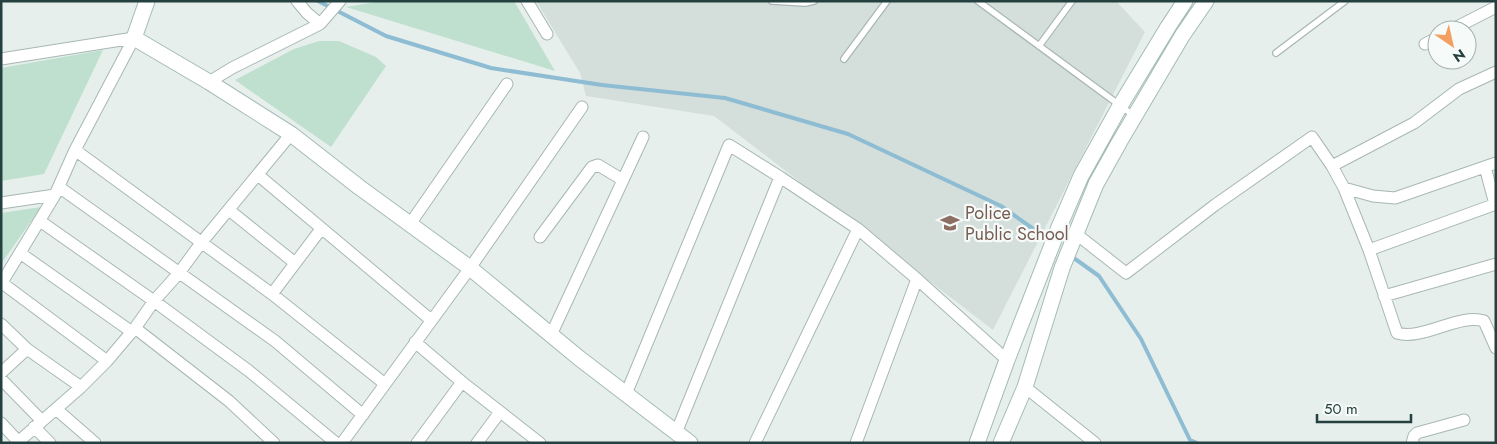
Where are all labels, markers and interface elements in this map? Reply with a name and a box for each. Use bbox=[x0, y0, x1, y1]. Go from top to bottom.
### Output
north arrow bbox=[1427, 20, 1477, 70]
text: N bbox=[1449, 44, 1469, 67]
place label: Police Public School bbox=[965, 200, 1069, 247]
school or university icon: Police Public School bbox=[939, 212, 961, 234]
scale bar bbox=[1317, 392, 1411, 424]
text: 50 m bbox=[1324, 398, 1358, 420]

